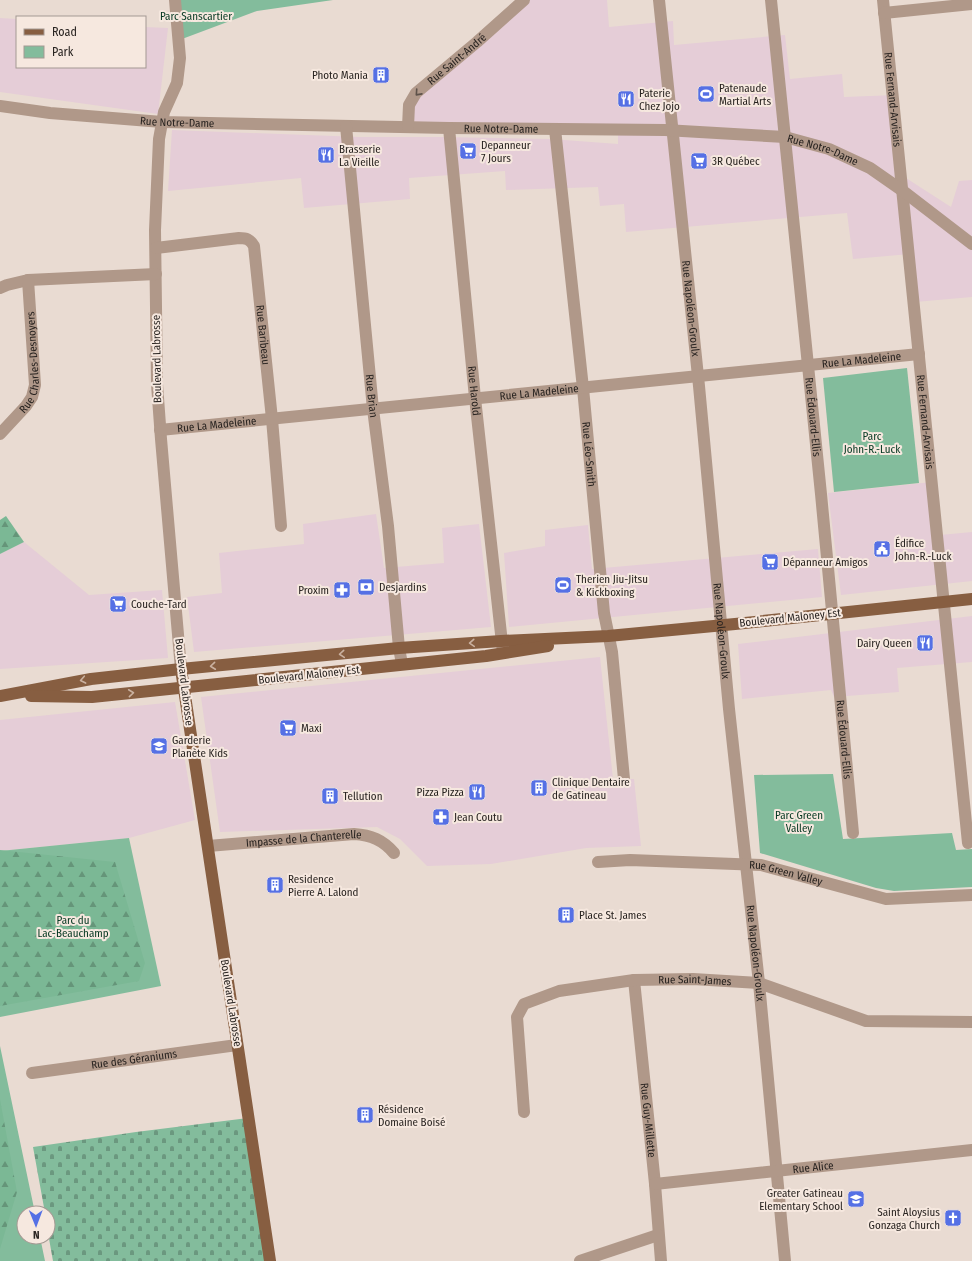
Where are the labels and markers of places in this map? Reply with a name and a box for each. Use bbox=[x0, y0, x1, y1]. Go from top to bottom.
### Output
building icon: Photo Mania bbox=[371, 65, 391, 85]
place label: Photo Mania bbox=[312, 69, 368, 82]
place label: Patenaude Martial Arts bbox=[719, 82, 771, 108]
sports icon: Patenaude Martial Arts bbox=[696, 84, 716, 104]
place label: Paterie Chez Jojo bbox=[639, 87, 680, 113]
restaurant icon: Paterie Chez Jojo bbox=[616, 89, 636, 109]
place label: Depanneur 7 Jours bbox=[481, 139, 531, 165]
supermarket icon: Depanneur 7 Jours bbox=[458, 141, 478, 161]
place label: Brasserie La Vieille bbox=[339, 143, 381, 169]
restaurant icon: Brasserie La Vieille bbox=[316, 145, 336, 165]
supermarket icon: 3R Québec bbox=[689, 151, 709, 171]
place label: 3R Québec bbox=[712, 155, 760, 168]
place label: Édifice John-R.-Luck bbox=[895, 536, 952, 563]
public building icon: Édifice John-R.-Luck bbox=[872, 539, 892, 559]
supermarket icon: Dépanneur Amigos bbox=[760, 552, 780, 572]
place label: Dépanneur Amigos bbox=[783, 556, 868, 569]
place label: Therien Jiu-Jitsu & Kickboxing bbox=[576, 573, 648, 599]
sports icon: Therien Jiu-Jitsu & Kickboxing bbox=[553, 575, 573, 595]
bank icon: Desjardins bbox=[356, 577, 376, 597]
pharmacy icon: Proxim bbox=[332, 580, 352, 600]
place label: Desjardins bbox=[379, 581, 427, 594]
place label: Proxim bbox=[298, 584, 329, 597]
supermarket icon: Couche-Tard bbox=[108, 594, 128, 614]
place label: Couche-Tard bbox=[131, 598, 187, 611]
restaurant icon: Dairy Queen bbox=[915, 633, 935, 653]
place label: Dairy Queen bbox=[857, 637, 912, 650]
supermarket icon: Maxi bbox=[278, 718, 298, 738]
place label: Maxi bbox=[301, 722, 322, 735]
place label: Garderie Planète Kids bbox=[172, 734, 228, 760]
school or university icon: Garderie Planète Kids bbox=[149, 736, 169, 756]
place label: Clinique Dentaire de Gatineau bbox=[552, 776, 630, 802]
building icon: Clinique Dentaire de Gatineau bbox=[529, 778, 549, 798]
restaurant icon: Pizza Pizza bbox=[467, 782, 487, 802]
building icon: Tellution bbox=[320, 786, 340, 806]
place label: Pizza Pizza bbox=[416, 786, 464, 799]
place label: Tellution bbox=[343, 790, 382, 803]
pharmacy icon: Jean Coutu bbox=[431, 807, 451, 827]
place label: Jean Coutu bbox=[454, 811, 502, 824]
place label: Residence Pierre A. Lalond bbox=[288, 873, 359, 899]
building icon: Residence Pierre A. Lalond bbox=[265, 875, 285, 895]
building icon: Place St. James bbox=[556, 905, 576, 925]
place label: Place St. James bbox=[579, 909, 647, 922]
place label: Résidence Domaine Boisé bbox=[378, 1103, 445, 1129]
building icon: Résidence Domaine Boisé bbox=[355, 1105, 375, 1125]
place label: Greater Gatineau Elementary School bbox=[759, 1187, 843, 1213]
school or university icon: Greater Gatineau Elementary School bbox=[846, 1189, 866, 1209]
place label: Saint Aloysius Gonzaga Church bbox=[869, 1206, 940, 1232]
church icon: Saint Aloysius Gonzaga Church bbox=[943, 1208, 963, 1228]

